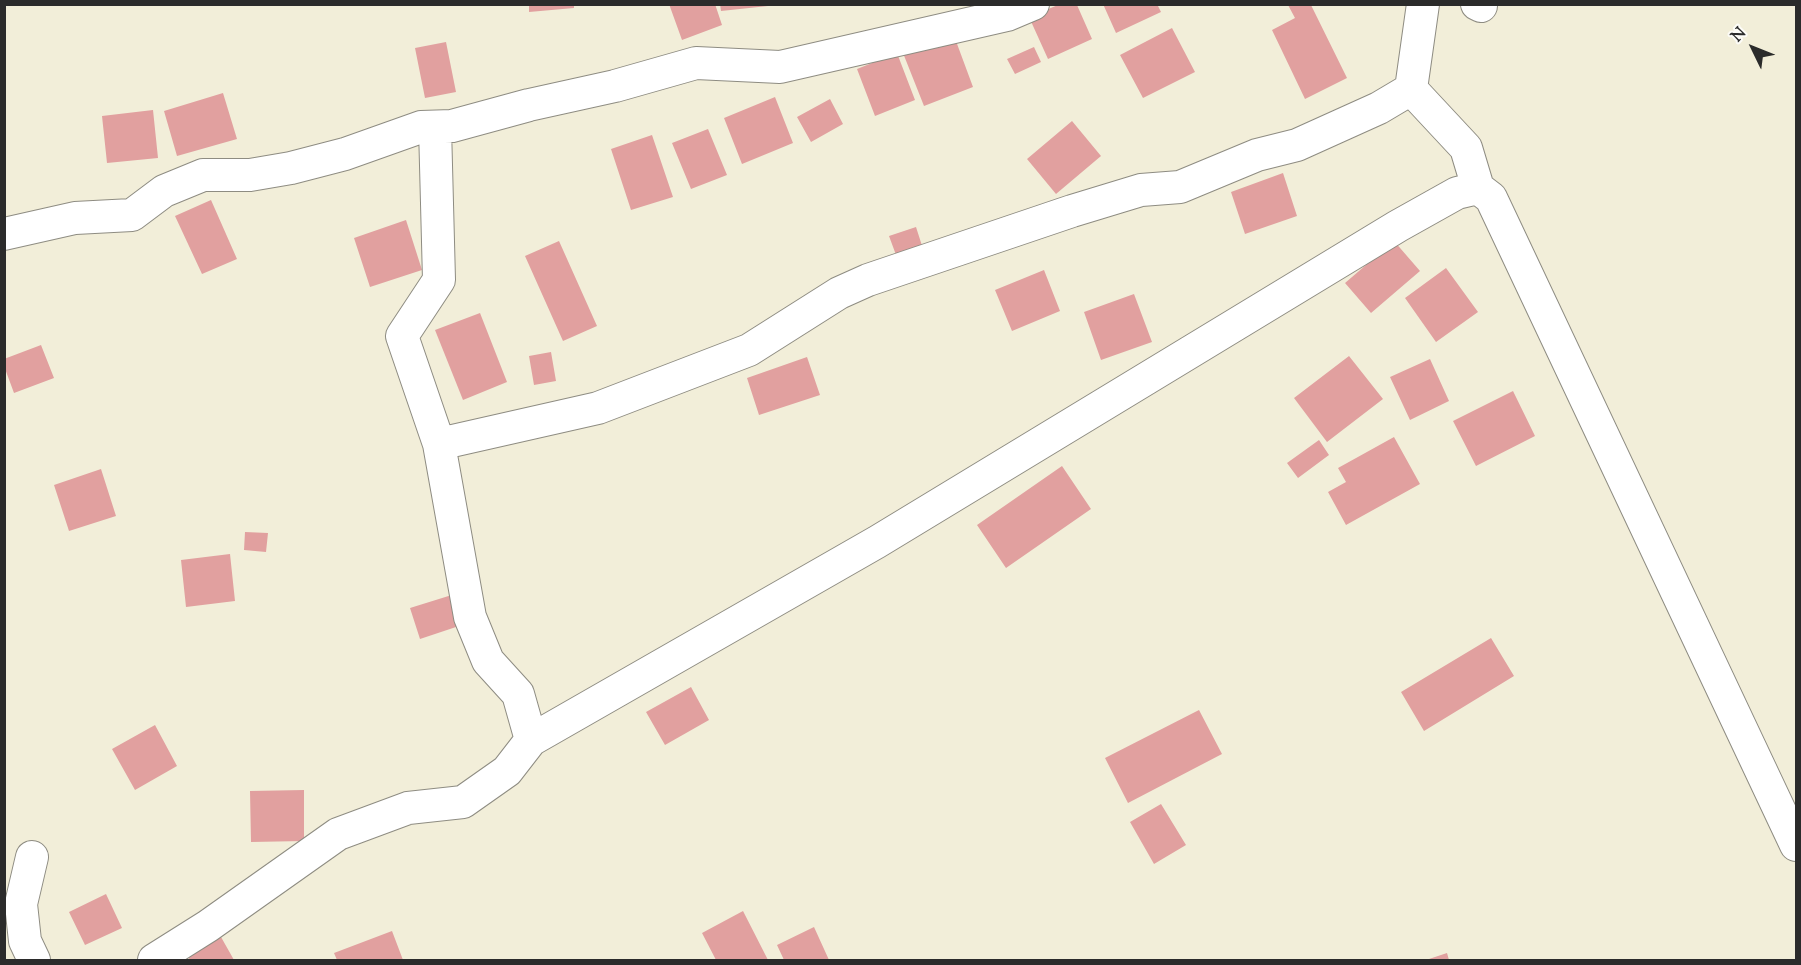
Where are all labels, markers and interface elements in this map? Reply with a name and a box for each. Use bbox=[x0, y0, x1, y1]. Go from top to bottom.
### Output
north arrow bbox=[1723, 18, 1783, 78]
text: N bbox=[1727, 23, 1752, 48]

